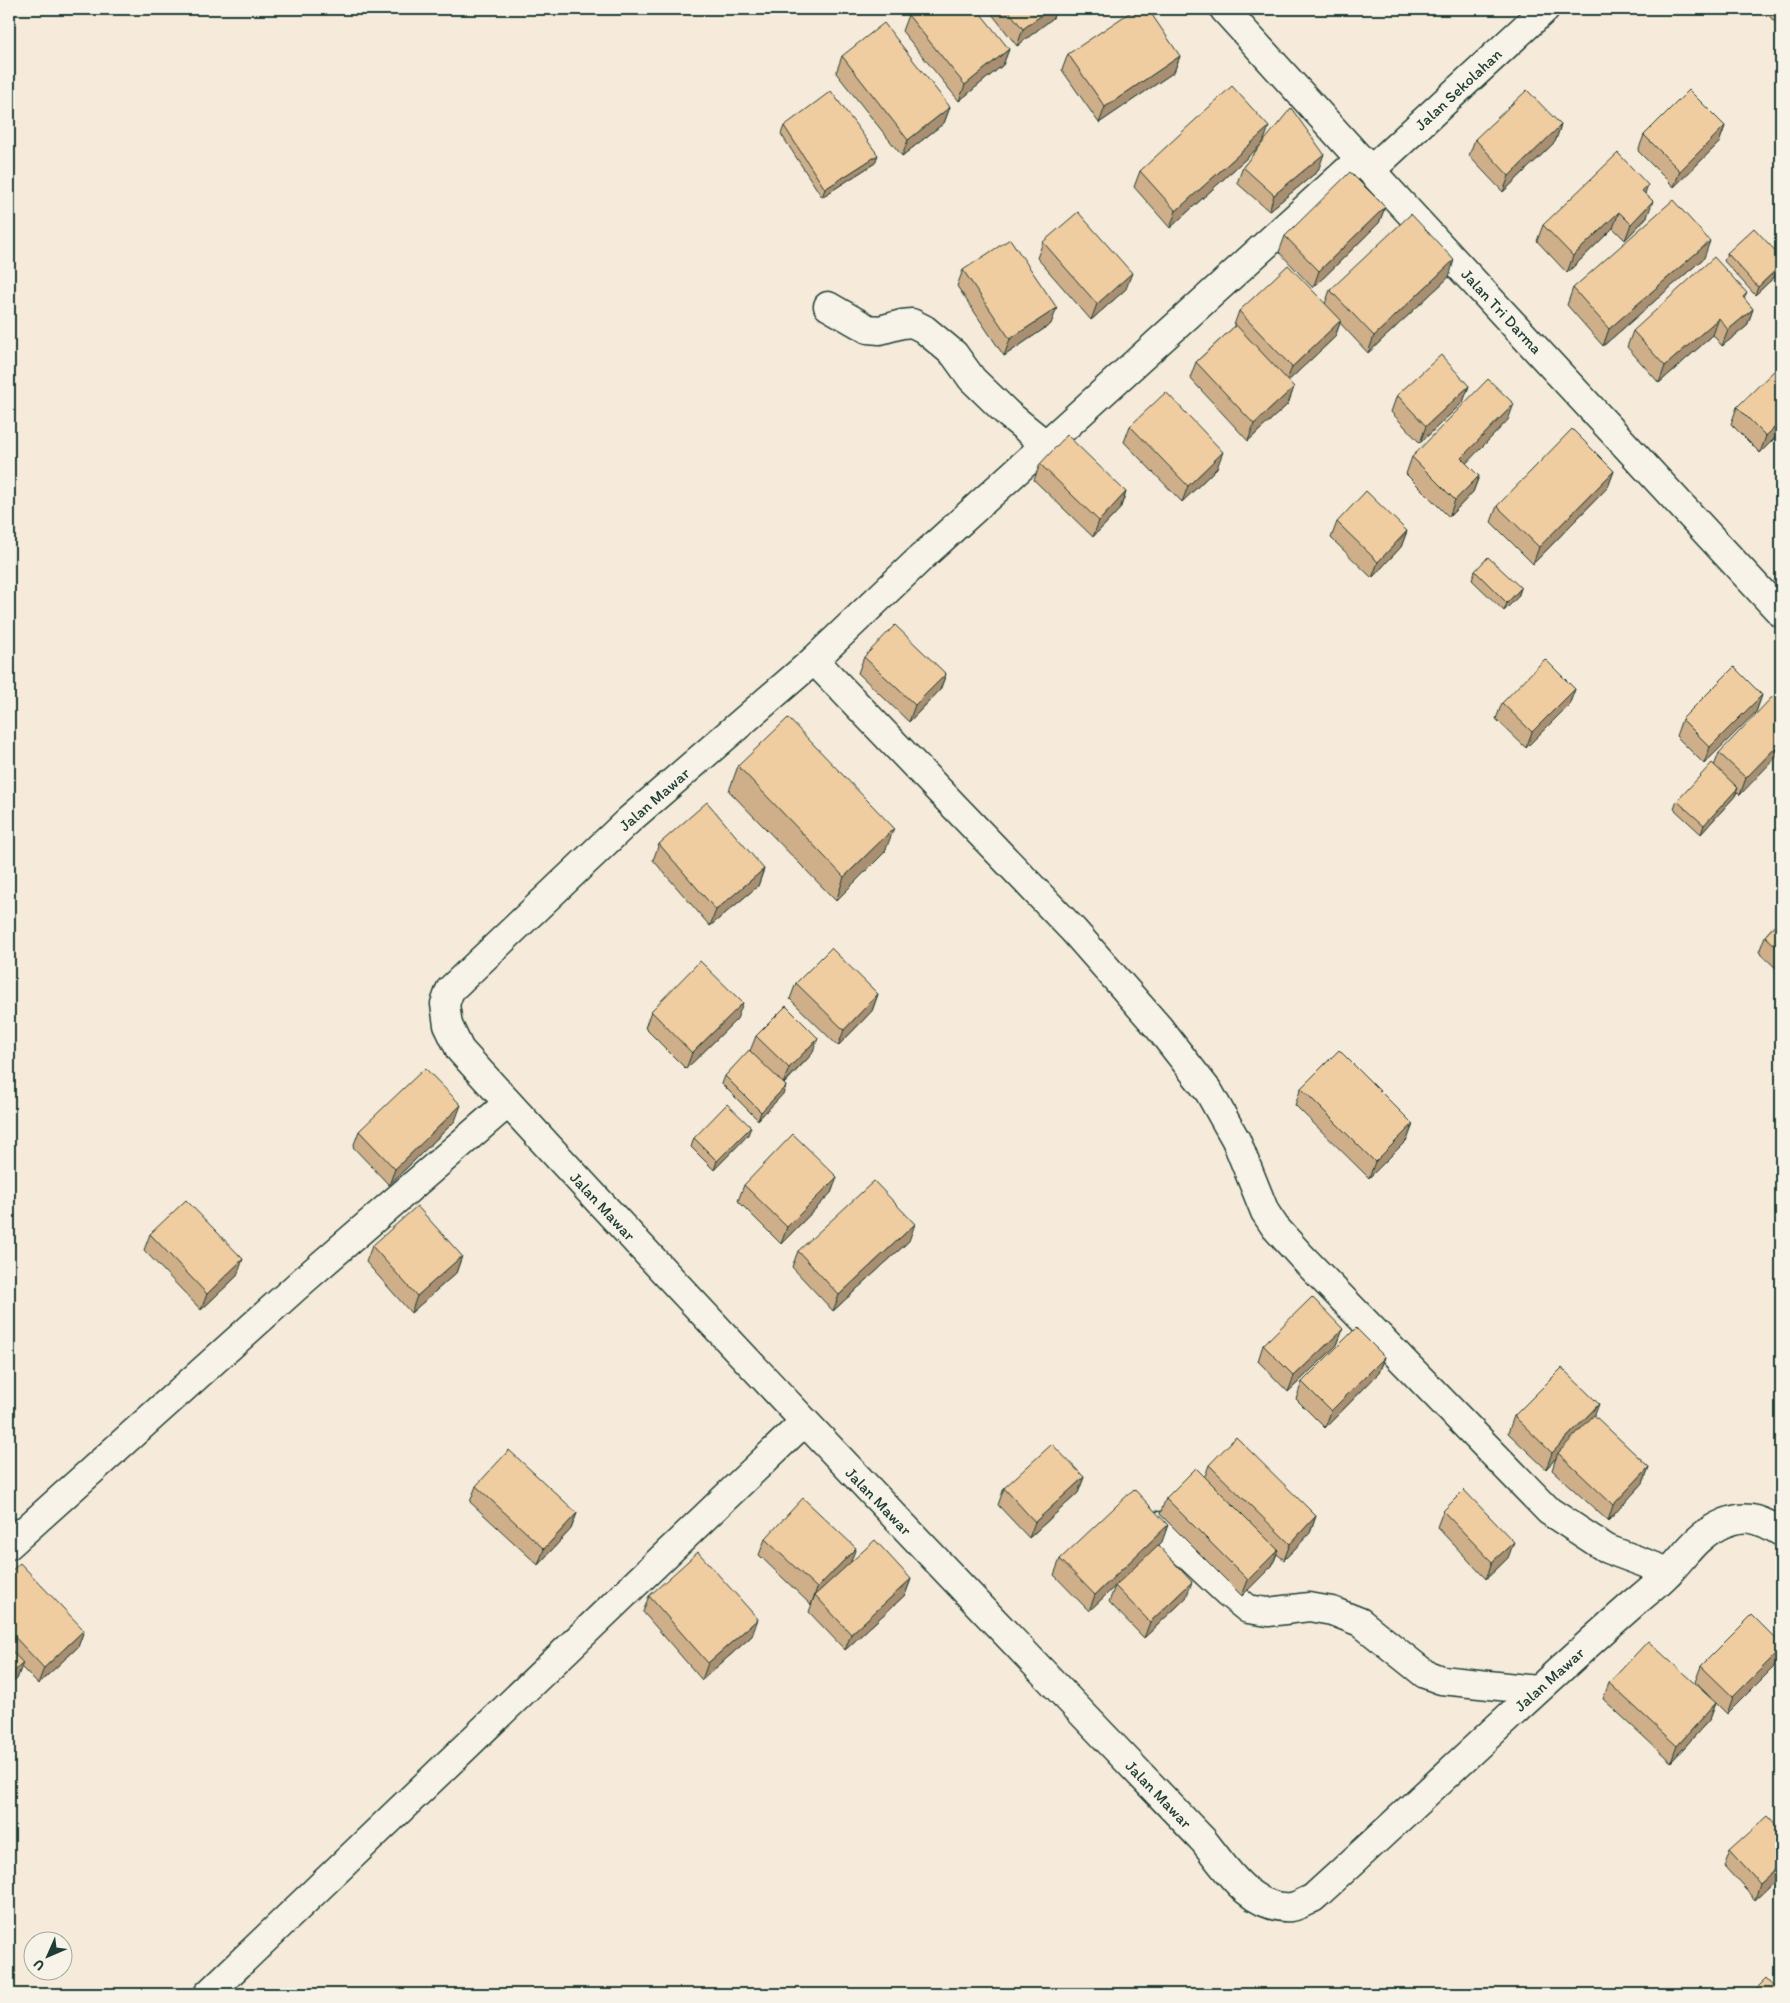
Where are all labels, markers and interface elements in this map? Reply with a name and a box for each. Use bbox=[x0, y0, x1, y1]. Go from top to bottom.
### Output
street label: Jalan Sekolahan bbox=[1411, 44, 1506, 134]
street label: Jalan Tri Darma bbox=[1457, 265, 1546, 358]
street label: Jalan Mawar bbox=[615, 763, 694, 835]
street label: Jalan Mawar bbox=[566, 1168, 640, 1245]
street label: Jalan Mawar bbox=[842, 1463, 916, 1540]
street label: Jalan Mawar bbox=[1511, 1643, 1589, 1716]
street label: Jalan Mawar bbox=[1122, 1756, 1196, 1833]
north arrow bbox=[22, 1930, 72, 1980]
text: U bbox=[30, 1956, 48, 1974]

